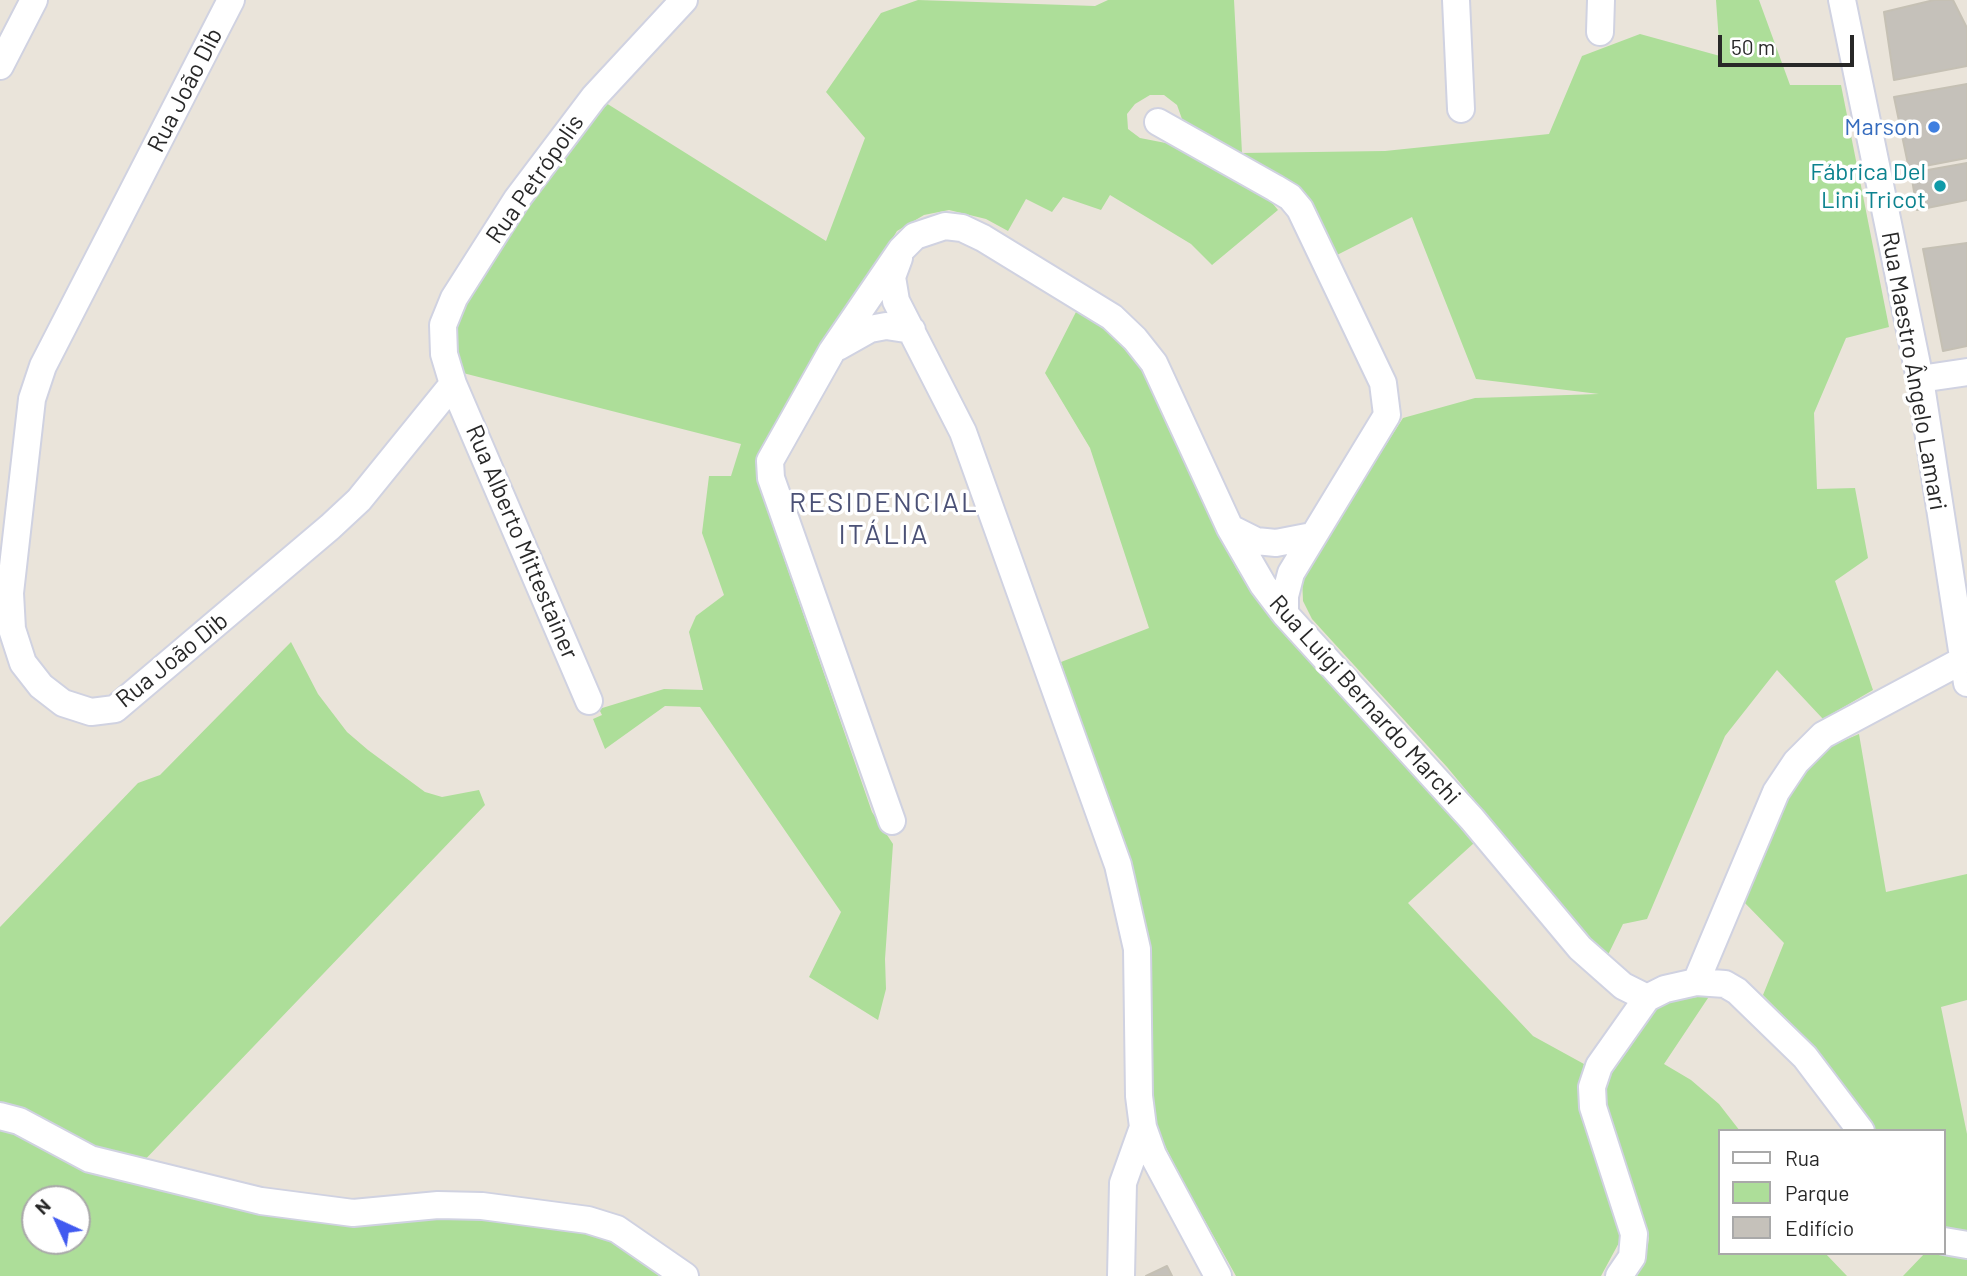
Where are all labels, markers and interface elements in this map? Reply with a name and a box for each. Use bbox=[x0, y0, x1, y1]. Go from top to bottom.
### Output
scale bar bbox=[1722, 21, 1858, 65]
street label: Rua João Dib bbox=[141, 23, 229, 157]
text: 50 m bbox=[1731, 34, 1775, 59]
street label: Rua Petrópolis bbox=[480, 109, 590, 249]
place label: Marson bbox=[1844, 113, 1920, 141]
marker: Marson bbox=[1926, 119, 1942, 135]
place label: Fábrica Del Lini Tricot bbox=[1810, 158, 1926, 214]
marker: Fábrica Del Lini Tricot bbox=[1932, 178, 1948, 194]
street label: Rua Maestro Ângelo Lamari bbox=[1875, 229, 1953, 513]
street label: Rua Alberto Mittestainer bbox=[460, 421, 584, 663]
district label: RESIDENCIAL ITÁLIA bbox=[790, 486, 978, 552]
street label: Rua Luigi Bernardo Marchi bbox=[1263, 589, 1467, 811]
street label: Rua João Dib bbox=[110, 606, 234, 714]
legend bbox=[1718, 1129, 1946, 1255]
text: Rua bbox=[1785, 1145, 1820, 1170]
text: Parque bbox=[1785, 1180, 1850, 1205]
north arrow bbox=[21, 1185, 91, 1255]
text: N bbox=[30, 1194, 55, 1219]
text: Edifício bbox=[1785, 1215, 1854, 1240]

